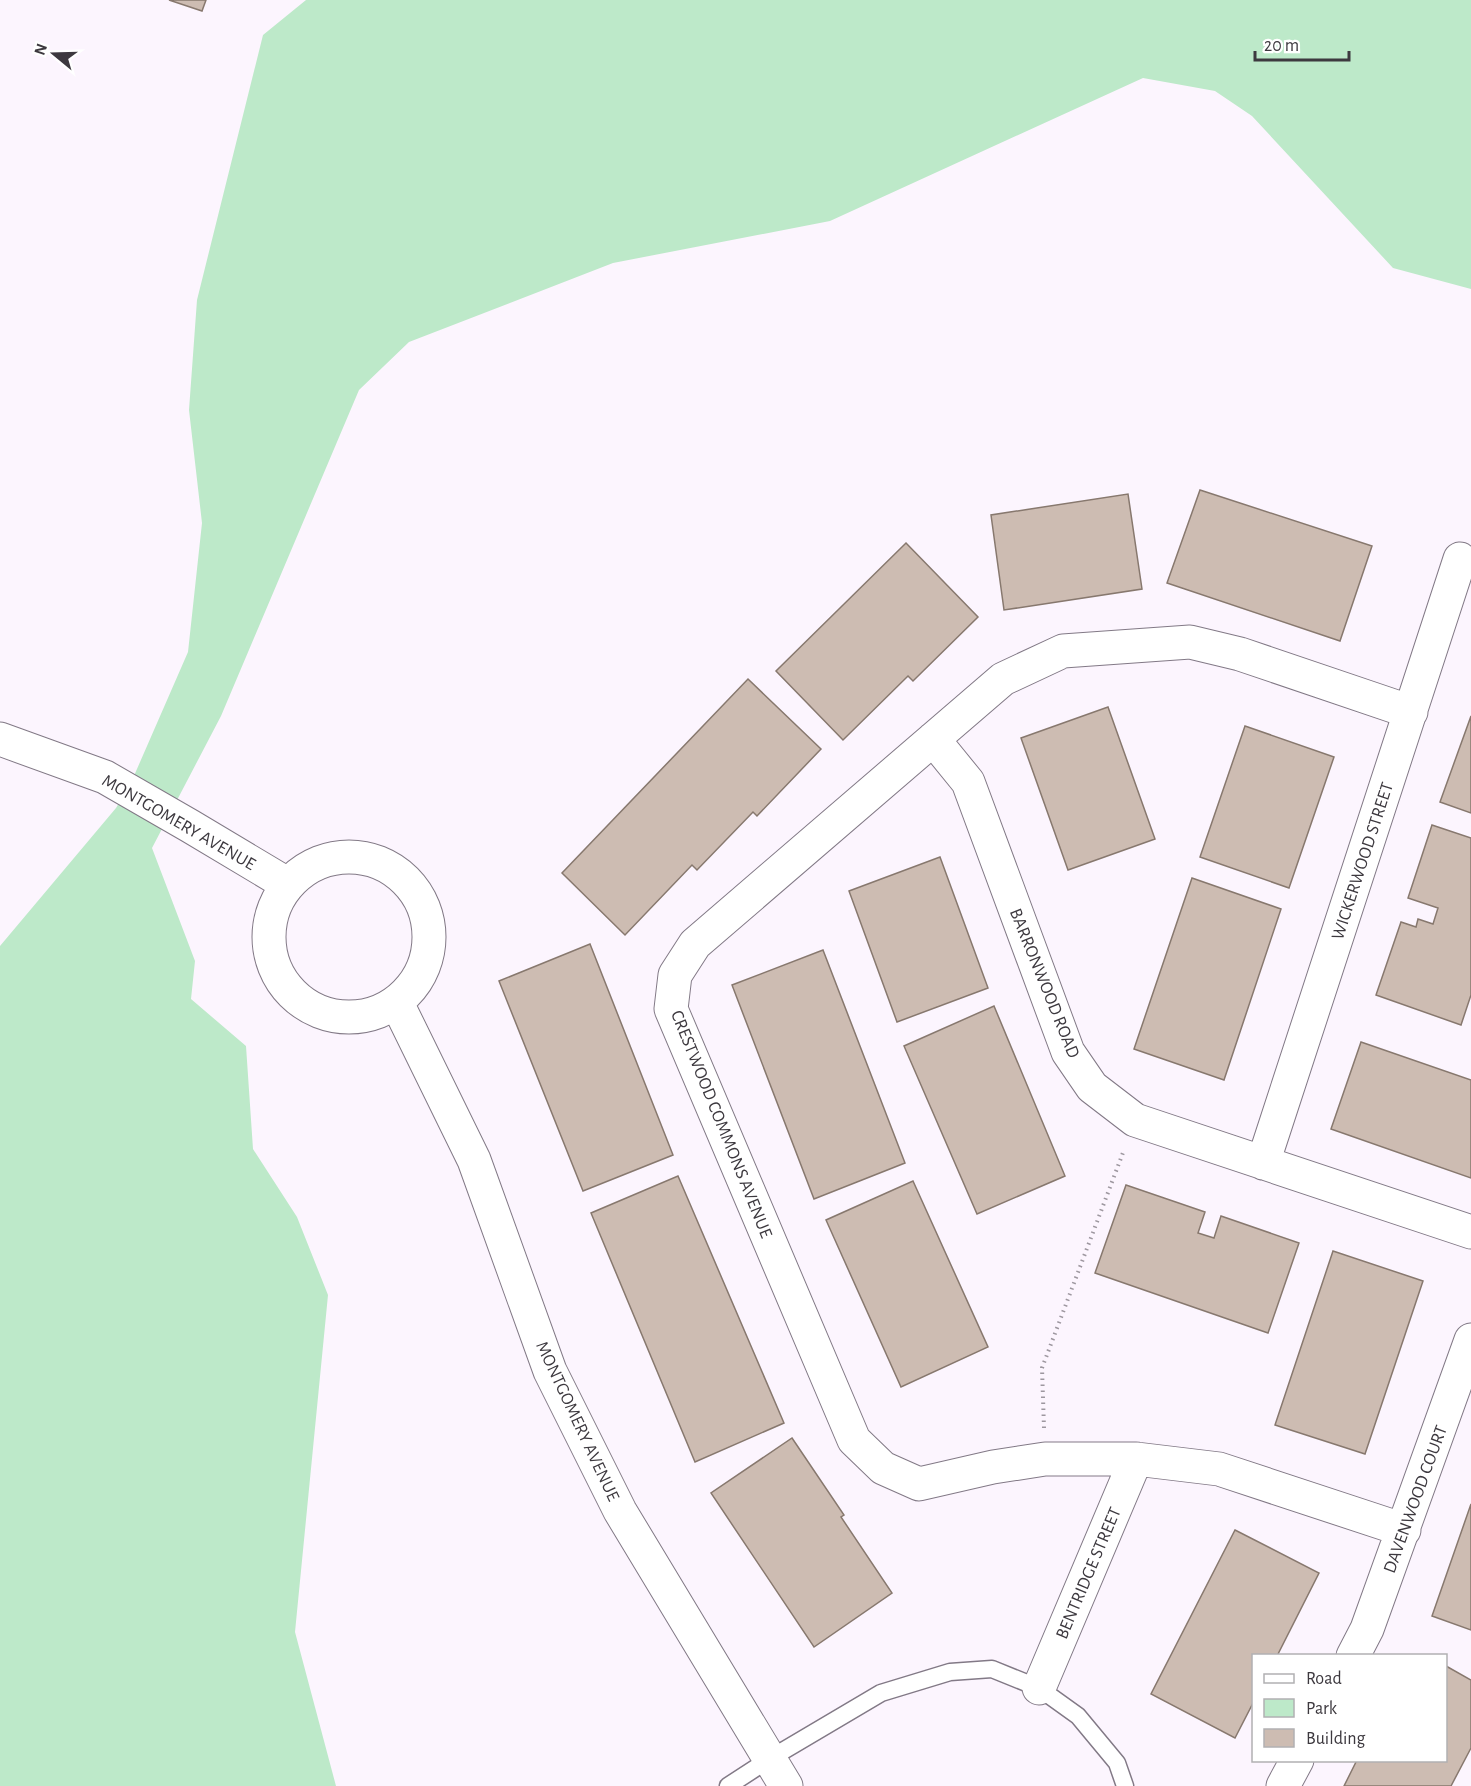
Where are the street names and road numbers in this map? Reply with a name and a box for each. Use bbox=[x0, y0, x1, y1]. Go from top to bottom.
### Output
street label: MONTGOMERY AVENUE bbox=[99, 772, 259, 874]
street label: WICKERWOOD STREET bbox=[1329, 780, 1397, 942]
street label: BARRONWOOD ROAD bbox=[1006, 906, 1082, 1061]
street label: CRESTWOOD COMMONS AVENUE bbox=[667, 1008, 775, 1241]
street label: MONTGOMERY AVENUE bbox=[532, 1339, 622, 1504]
street label: DAVENWOOD COURT bbox=[1381, 1423, 1451, 1576]
street label: BENTRIDGE STREET bbox=[1053, 1505, 1125, 1642]

